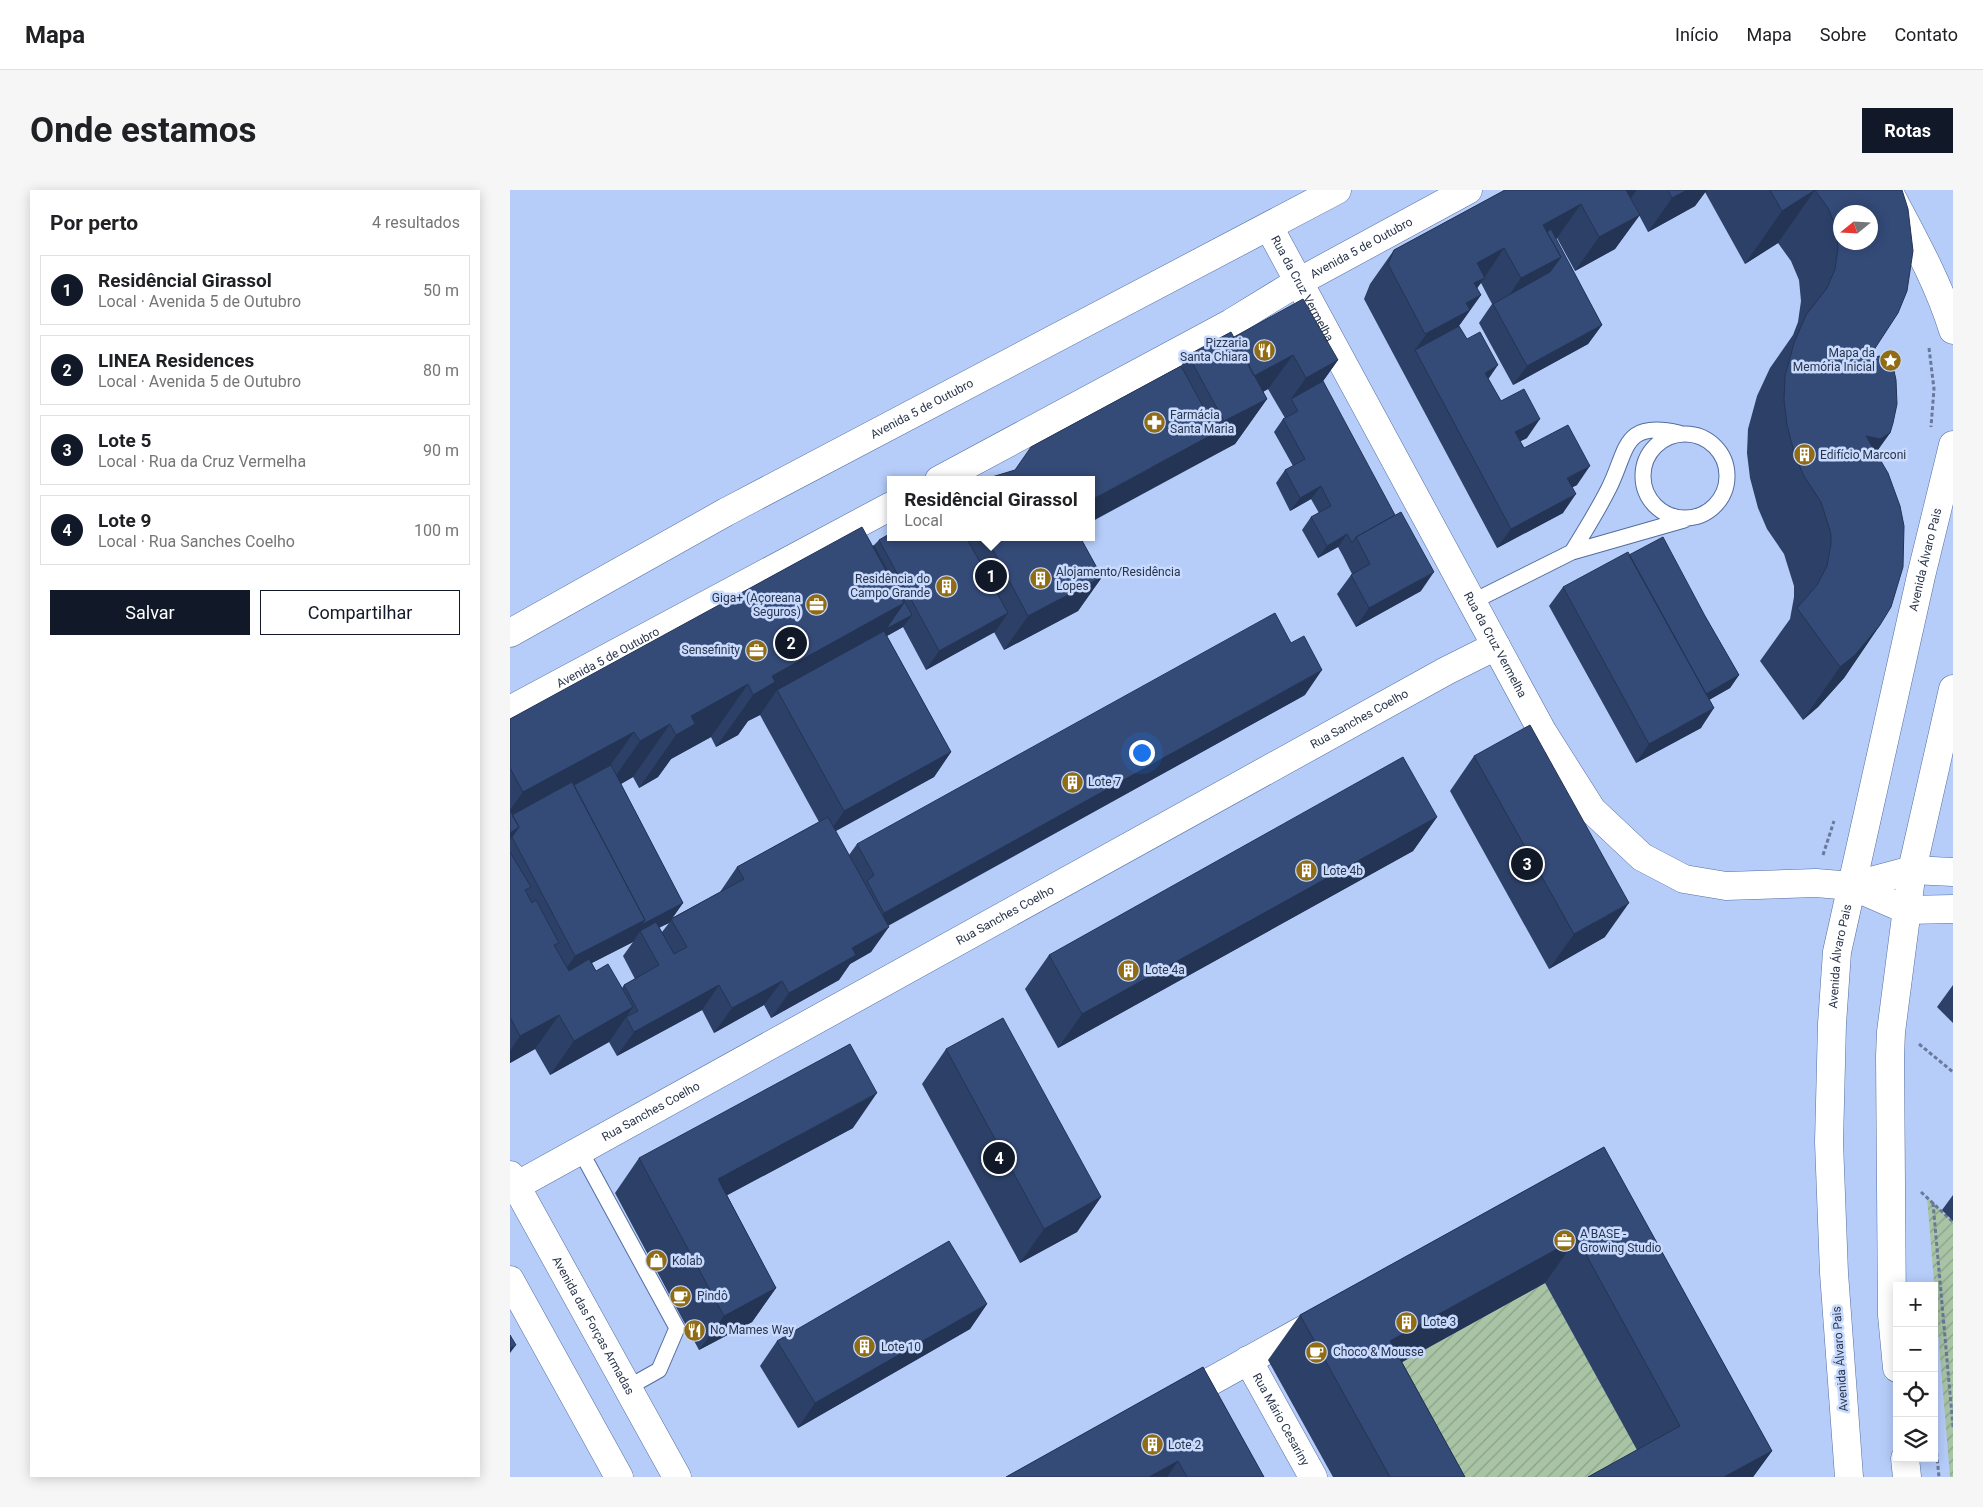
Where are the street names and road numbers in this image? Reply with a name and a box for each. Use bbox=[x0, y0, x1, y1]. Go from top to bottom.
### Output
street label: Avenida 5 de Outubro bbox=[1308, 214, 1415, 281]
street label: Rua da Cruz Vermelha bbox=[1268, 233, 1337, 344]
street label: Avenida 5 de Outubro bbox=[868, 376, 976, 442]
street label: Avenida Álvaro Pais bbox=[1906, 507, 1944, 613]
street label: Rua da Cruz Vermelha bbox=[1461, 589, 1530, 700]
street label: Avenida 5 de Outubro bbox=[554, 624, 662, 691]
street label: Rua Sanches Coelho bbox=[1308, 686, 1411, 752]
street label: Rua Sanches Coelho bbox=[954, 882, 1057, 948]
street label: Avenida Álvaro Pais bbox=[1826, 903, 1854, 1009]
street label: Rua Sanches Coelho bbox=[599, 1079, 702, 1144]
street label: Avenida das Forças Armadas bbox=[549, 1254, 637, 1397]
street label: Avenida Álvaro Pais bbox=[1828, 1306, 1851, 1412]
street label: Rua Mário Cesariny bbox=[1250, 1371, 1312, 1468]

